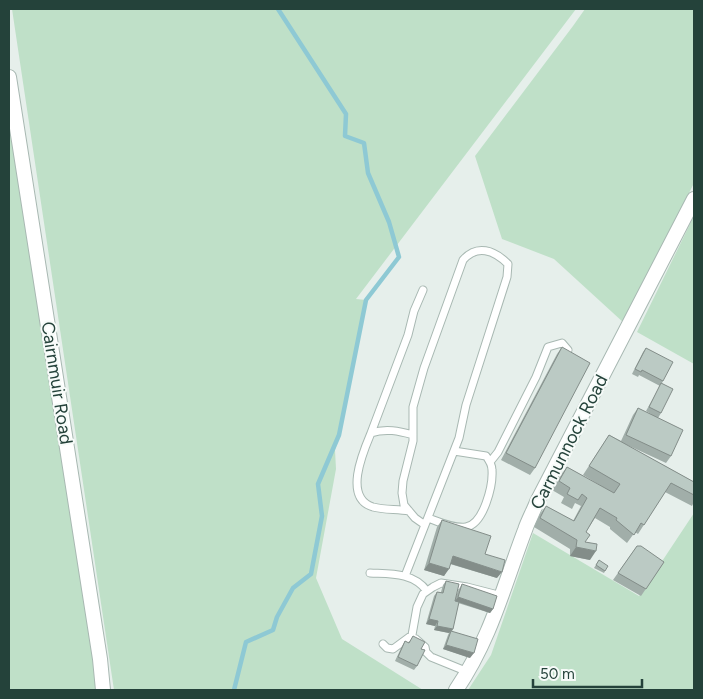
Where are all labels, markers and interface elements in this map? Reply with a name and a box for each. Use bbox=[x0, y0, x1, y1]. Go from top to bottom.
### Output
street label: Cairnmuir Road bbox=[36, 320, 78, 446]
street label: Carmunnock Road bbox=[525, 371, 613, 513]
scale bar bbox=[533, 656, 642, 688]
text: 50 m bbox=[540, 665, 575, 683]

